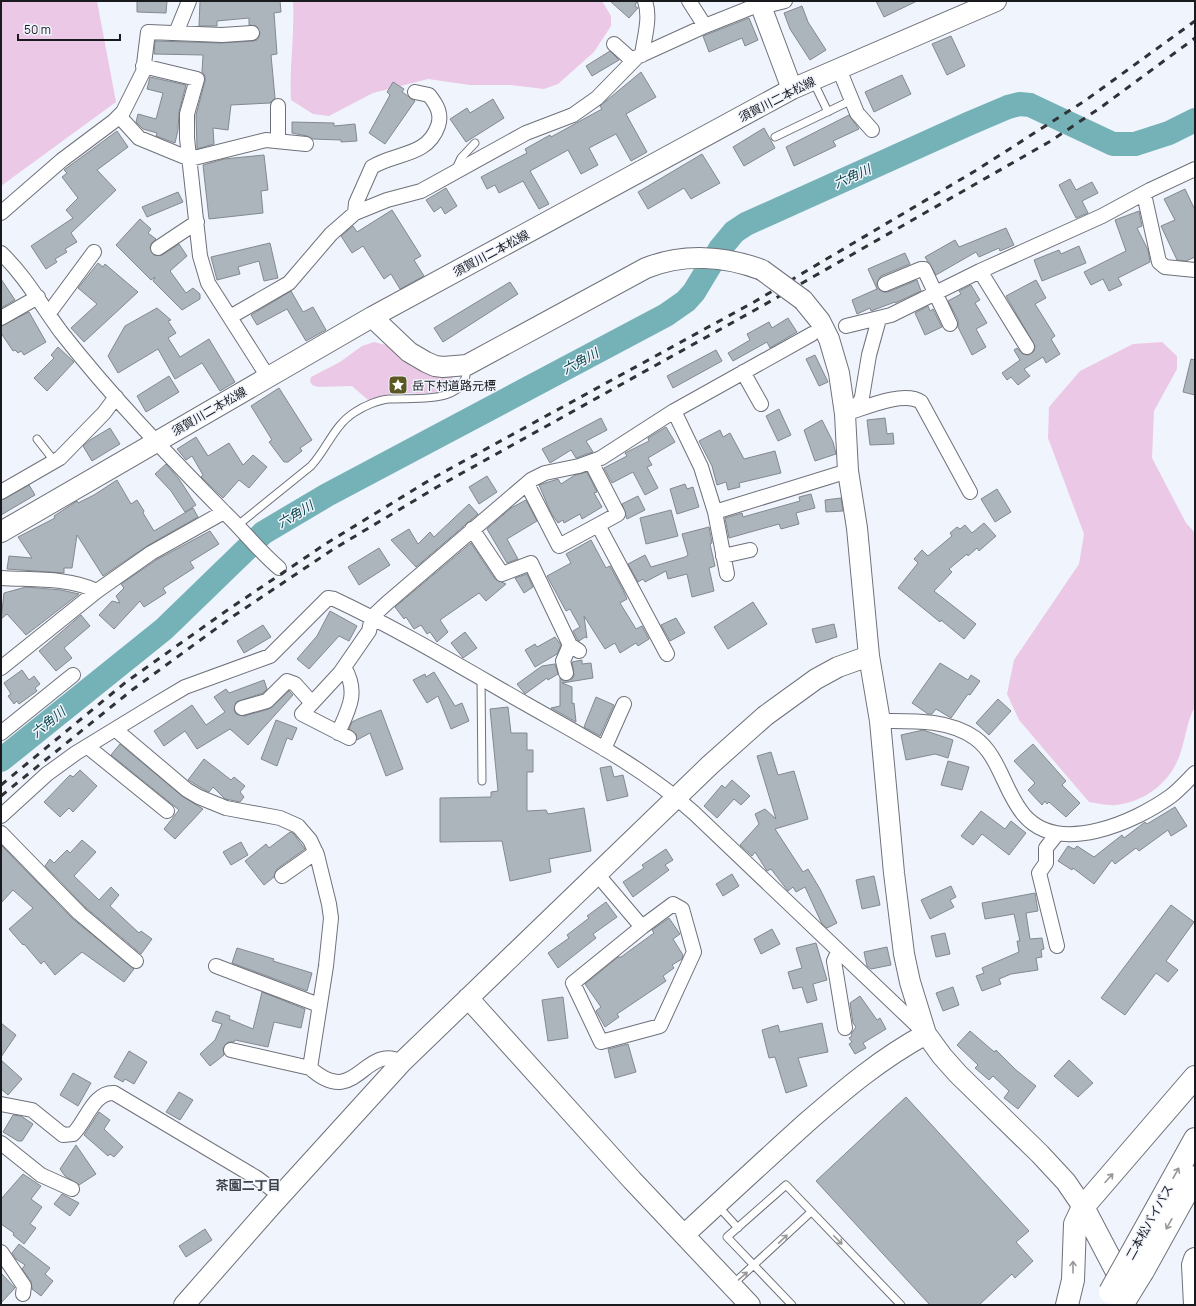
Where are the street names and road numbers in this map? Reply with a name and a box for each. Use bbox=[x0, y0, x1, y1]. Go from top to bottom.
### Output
street label: 須賀川二本松線 bbox=[736, 72, 818, 126]
street label: 須賀川二本松線 bbox=[450, 226, 532, 280]
street label: 須賀川二本松線 bbox=[168, 383, 250, 439]
street label: 二本松バイパス bbox=[1121, 1181, 1177, 1263]

